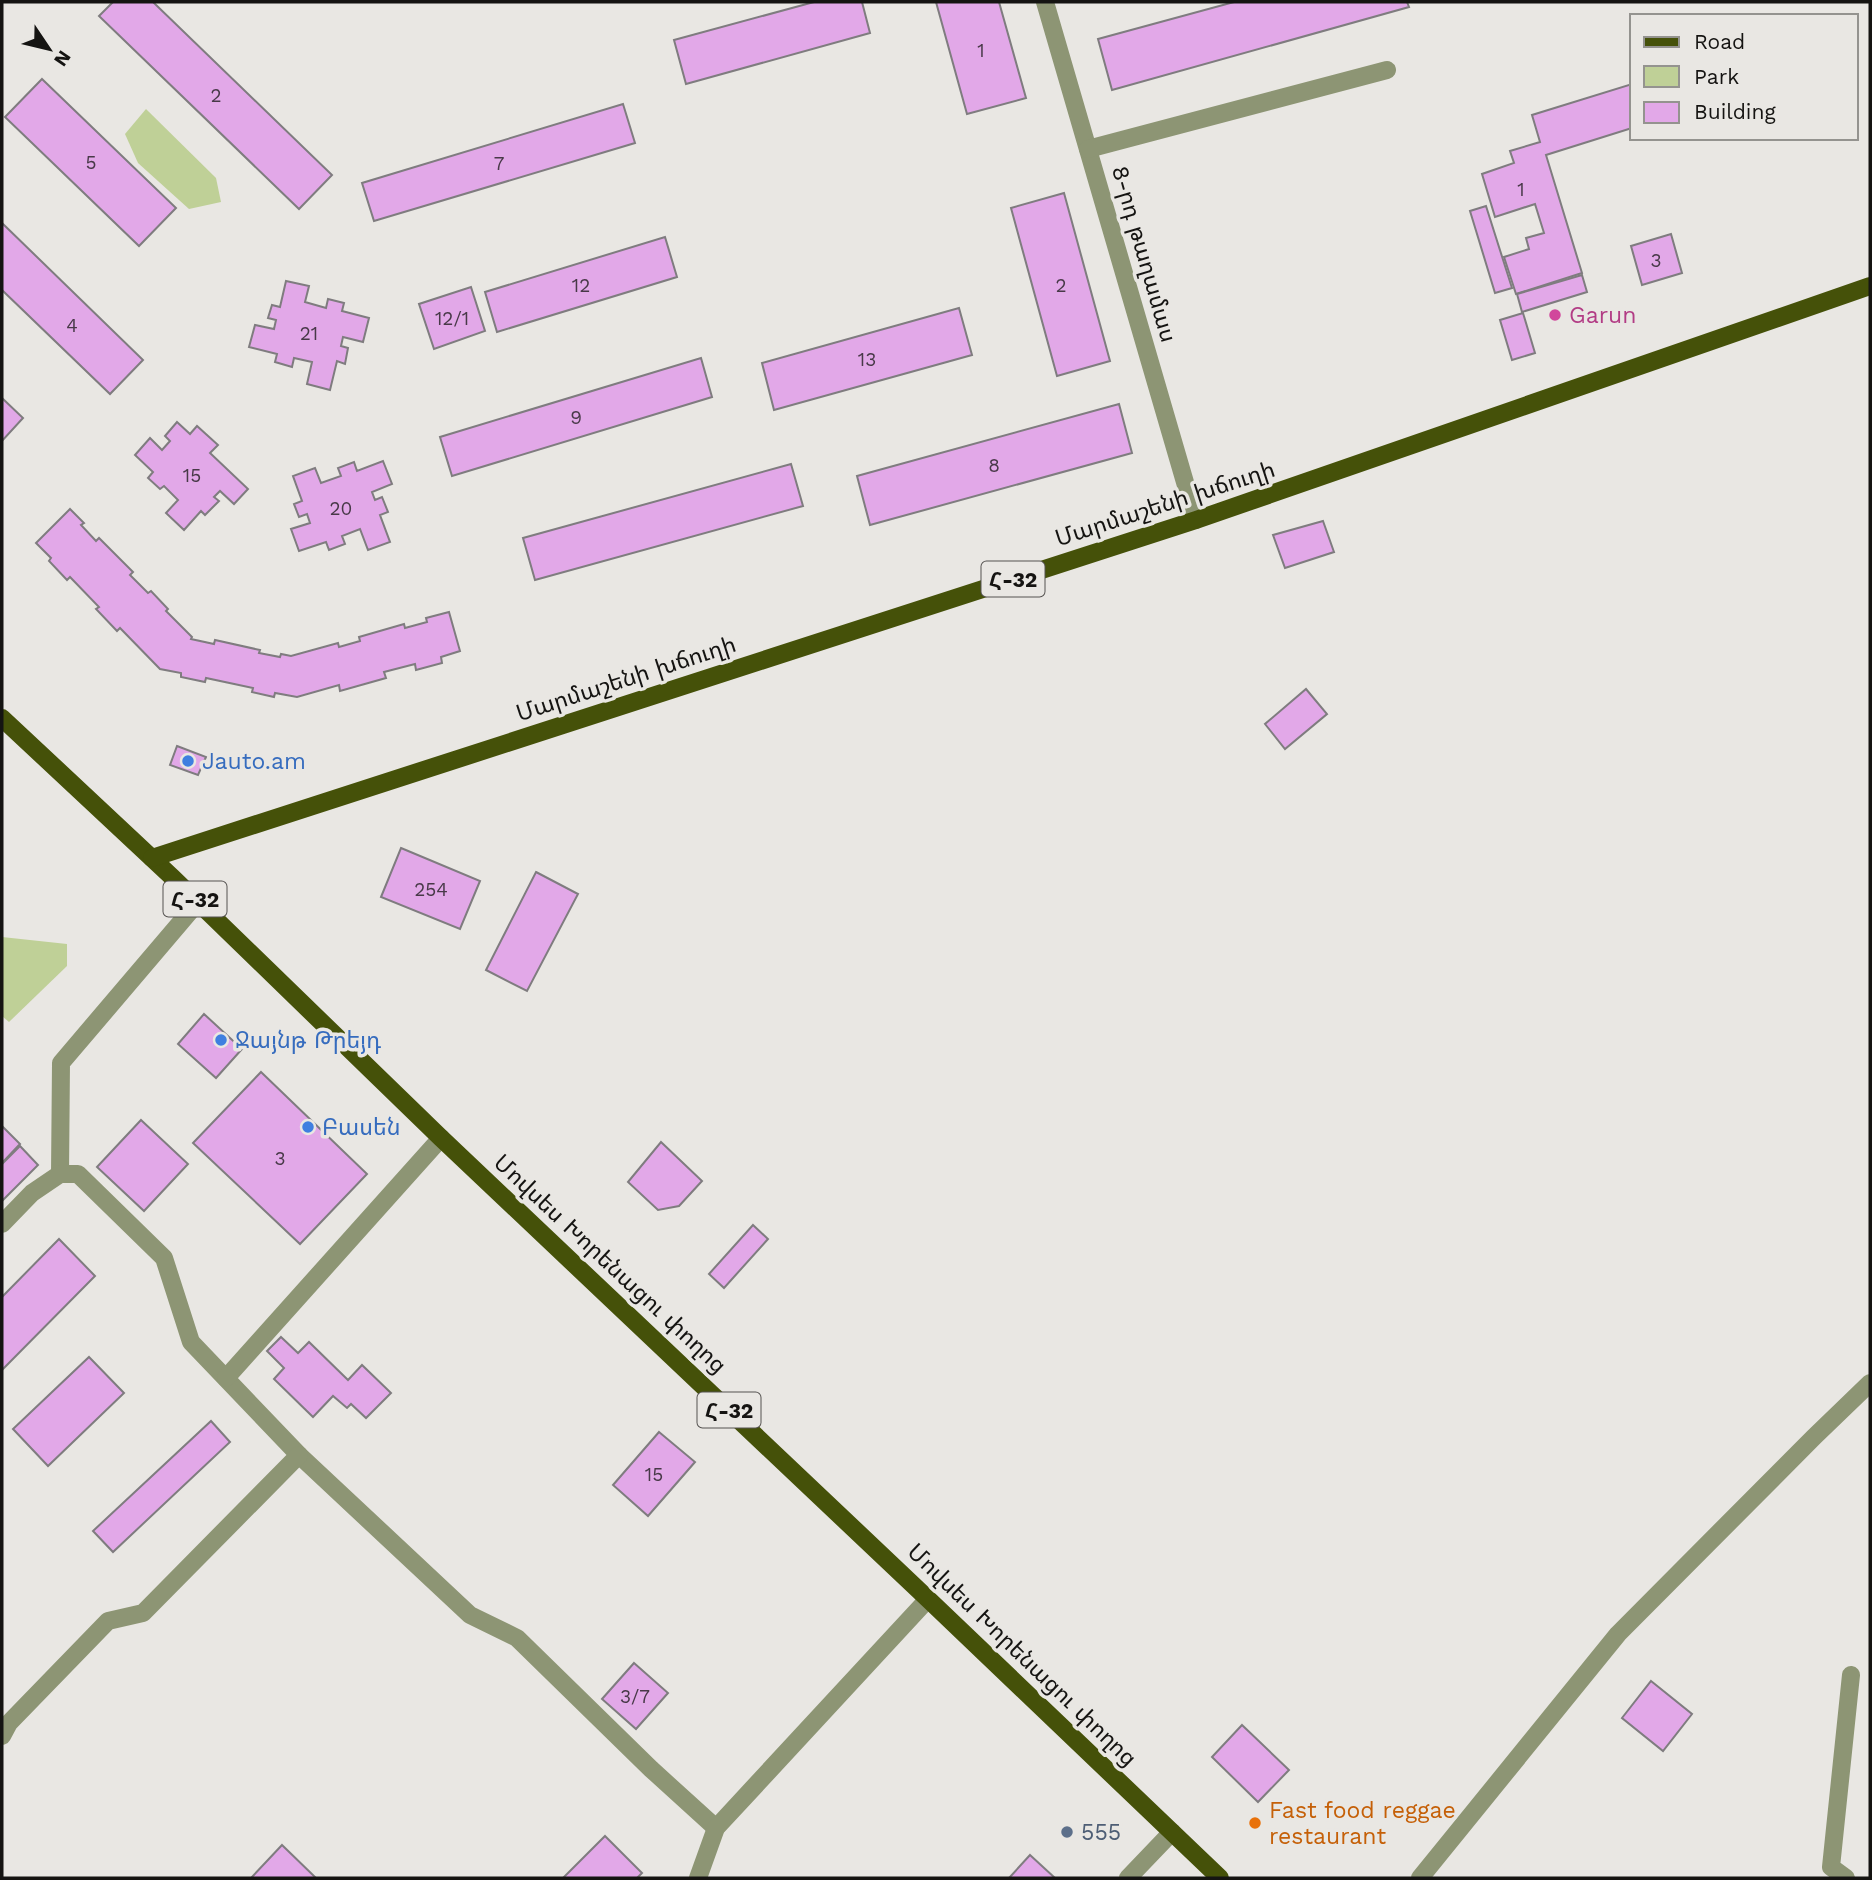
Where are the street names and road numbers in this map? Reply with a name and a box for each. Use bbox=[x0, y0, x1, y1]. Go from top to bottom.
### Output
street label: 8-րդ թաղամաս bbox=[1106, 163, 1182, 345]
street label: Մարմաշենի խճուղի bbox=[1052, 456, 1278, 552]
road number: Հ-32 bbox=[982, 562, 1044, 596]
street label: Մարմաշենի խճուղի bbox=[513, 631, 739, 727]
road number: Հ-32 bbox=[164, 881, 227, 916]
street label: Մովսես Խորենացու փողոց bbox=[488, 1149, 732, 1379]
road number: Հ-32 bbox=[698, 1392, 760, 1428]
street label: Մովսես Խորենացու փողոց bbox=[902, 1538, 1142, 1772]

